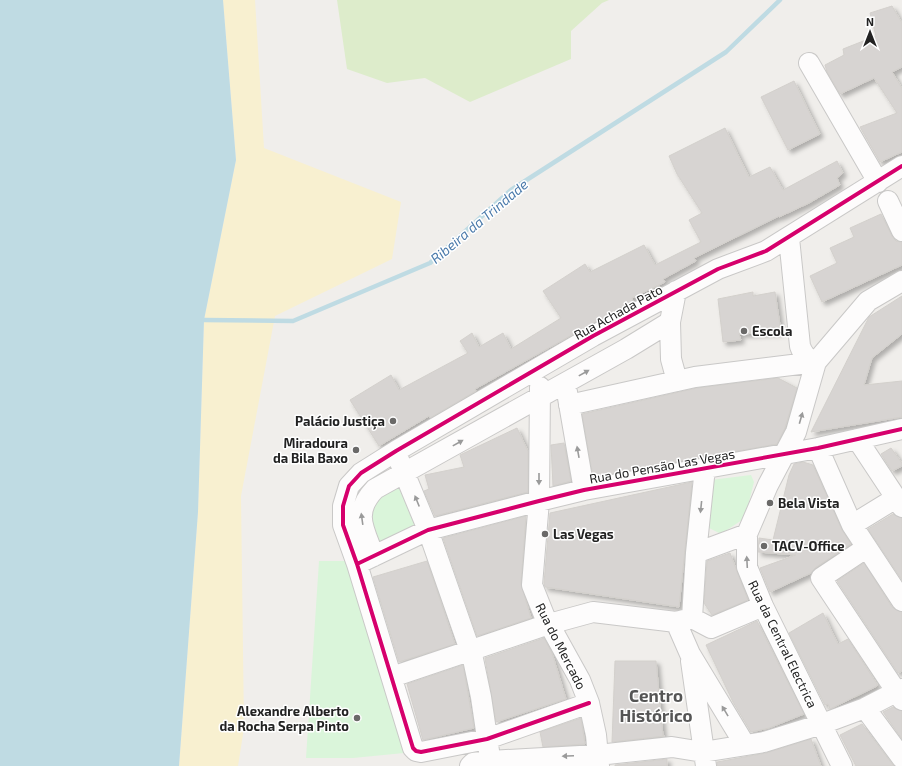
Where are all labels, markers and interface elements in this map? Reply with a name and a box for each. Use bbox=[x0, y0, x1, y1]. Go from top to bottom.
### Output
north arrow bbox=[850, 12, 890, 52]
text: N bbox=[866, 15, 874, 28]
water label: Ribeira da Trindade bbox=[427, 175, 532, 267]
street label: Rua Achada Pato bbox=[571, 281, 665, 343]
place label: Escola bbox=[752, 323, 792, 339]
marker: Escola bbox=[739, 326, 749, 336]
one-way arrow bbox=[578, 370, 590, 376]
one-way arrow bbox=[798, 412, 804, 424]
place label: Palácio Justiça bbox=[295, 413, 385, 430]
marker: Palácio Justiça bbox=[388, 416, 398, 426]
place label: Miradoura da Bila Baxo bbox=[273, 435, 348, 466]
one-way arrow bbox=[452, 439, 464, 446]
marker: Miradoura da Bila Baxo bbox=[351, 445, 361, 455]
street label: Rua do Pensão Las Vegas bbox=[588, 445, 736, 487]
one-way arrow bbox=[574, 446, 580, 458]
one-way arrow bbox=[536, 473, 542, 486]
one-way arrow bbox=[413, 495, 419, 507]
place label: Bela Vista bbox=[778, 495, 839, 511]
marker: Bela Vista bbox=[765, 498, 775, 508]
one-way arrow bbox=[697, 501, 704, 513]
one-way arrow bbox=[359, 513, 365, 525]
place label: Las Vegas bbox=[553, 526, 614, 542]
marker: Las Vegas bbox=[540, 529, 550, 539]
place label: TACV-Office bbox=[772, 538, 845, 554]
marker: TACV-Office bbox=[759, 541, 769, 551]
one-way arrow bbox=[744, 556, 751, 568]
street label: Rua da Central Electrica bbox=[745, 578, 821, 710]
street label: Rua do Mercado bbox=[532, 600, 590, 692]
district label: Centro Histórico bbox=[620, 685, 693, 725]
place label: Alexandre Alberto da Rocha Serpa Pinto bbox=[219, 703, 349, 734]
one-way arrow bbox=[721, 705, 728, 717]
marker: Alexandre Alberto da Rocha Serpa Pinto bbox=[352, 713, 362, 723]
one-way arrow bbox=[562, 753, 574, 760]

